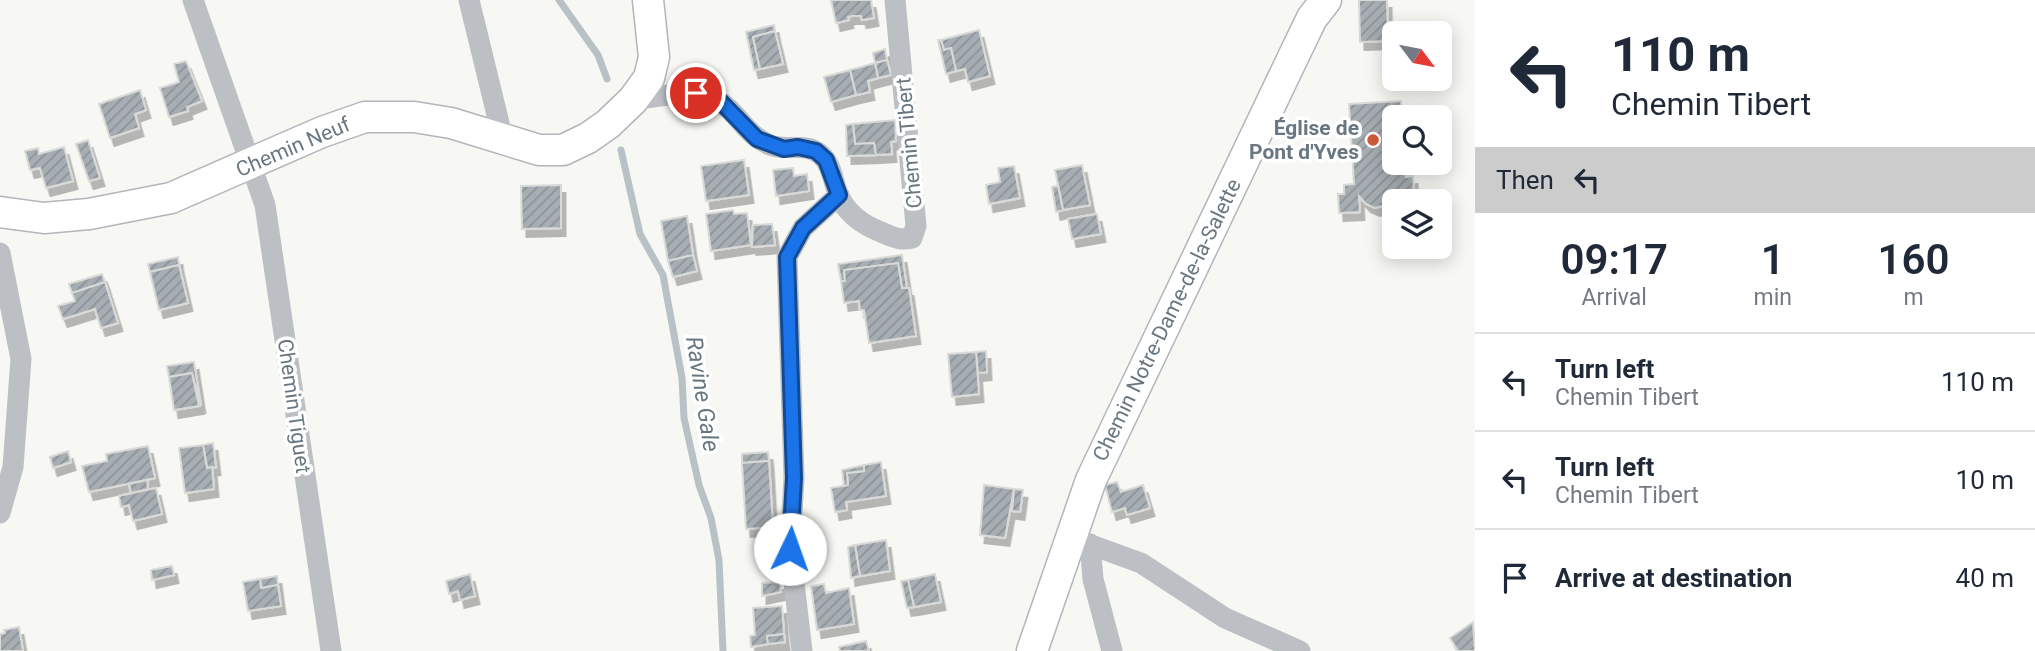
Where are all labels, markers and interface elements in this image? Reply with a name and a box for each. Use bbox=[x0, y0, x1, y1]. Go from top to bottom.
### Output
north arrow bbox=[1382, 21, 1452, 91]
map controls bbox=[1382, 21, 1452, 259]
text: 110 m bbox=[1611, 26, 1750, 83]
icon: left bbox=[1496, 28, 1587, 119]
pin bbox=[666, 63, 726, 123]
icon: arrive bbox=[677, 74, 715, 112]
street label: Chemin Tibert bbox=[891, 76, 927, 209]
text: Chemin Tibert bbox=[1611, 85, 1811, 123]
button: search bbox=[1382, 105, 1452, 175]
street label: Chemin Neuf bbox=[232, 112, 354, 182]
place label: Église de Pont d'Yves bbox=[1249, 116, 1359, 164]
marker: Église de Pont d'Yves bbox=[1365, 132, 1381, 148]
icon: left bbox=[1568, 161, 1606, 199]
text: Then bbox=[1496, 165, 1554, 195]
street label: Chemin Notre-Dame-de-la-Salette bbox=[1088, 175, 1246, 465]
button: layers bbox=[1382, 189, 1452, 259]
text: 09:17 bbox=[1561, 235, 1668, 284]
text: 1 bbox=[1761, 235, 1785, 284]
text: 160 bbox=[1877, 235, 1949, 284]
text: Arrival bbox=[1582, 284, 1647, 311]
text: min bbox=[1753, 284, 1792, 311]
text: m bbox=[1903, 284, 1924, 311]
water label: Ravine Gale bbox=[680, 335, 725, 454]
street label: Chemin Tiguet bbox=[273, 337, 315, 475]
text: Turn left bbox=[1555, 354, 1654, 384]
icon: left bbox=[1496, 363, 1534, 401]
text: 110 m bbox=[1941, 367, 2014, 397]
text: Chemin Tibert bbox=[1555, 384, 1699, 411]
text: Turn left bbox=[1555, 452, 1654, 482]
icon: left bbox=[1496, 461, 1534, 499]
text: 10 m bbox=[1956, 465, 2014, 495]
text: Chemin Tibert bbox=[1555, 482, 1699, 509]
position arrow bbox=[753, 512, 827, 586]
icon: arrive bbox=[1496, 559, 1534, 597]
text: Arrive at destination bbox=[1555, 563, 1792, 593]
text: 40 m bbox=[1956, 563, 2014, 593]

